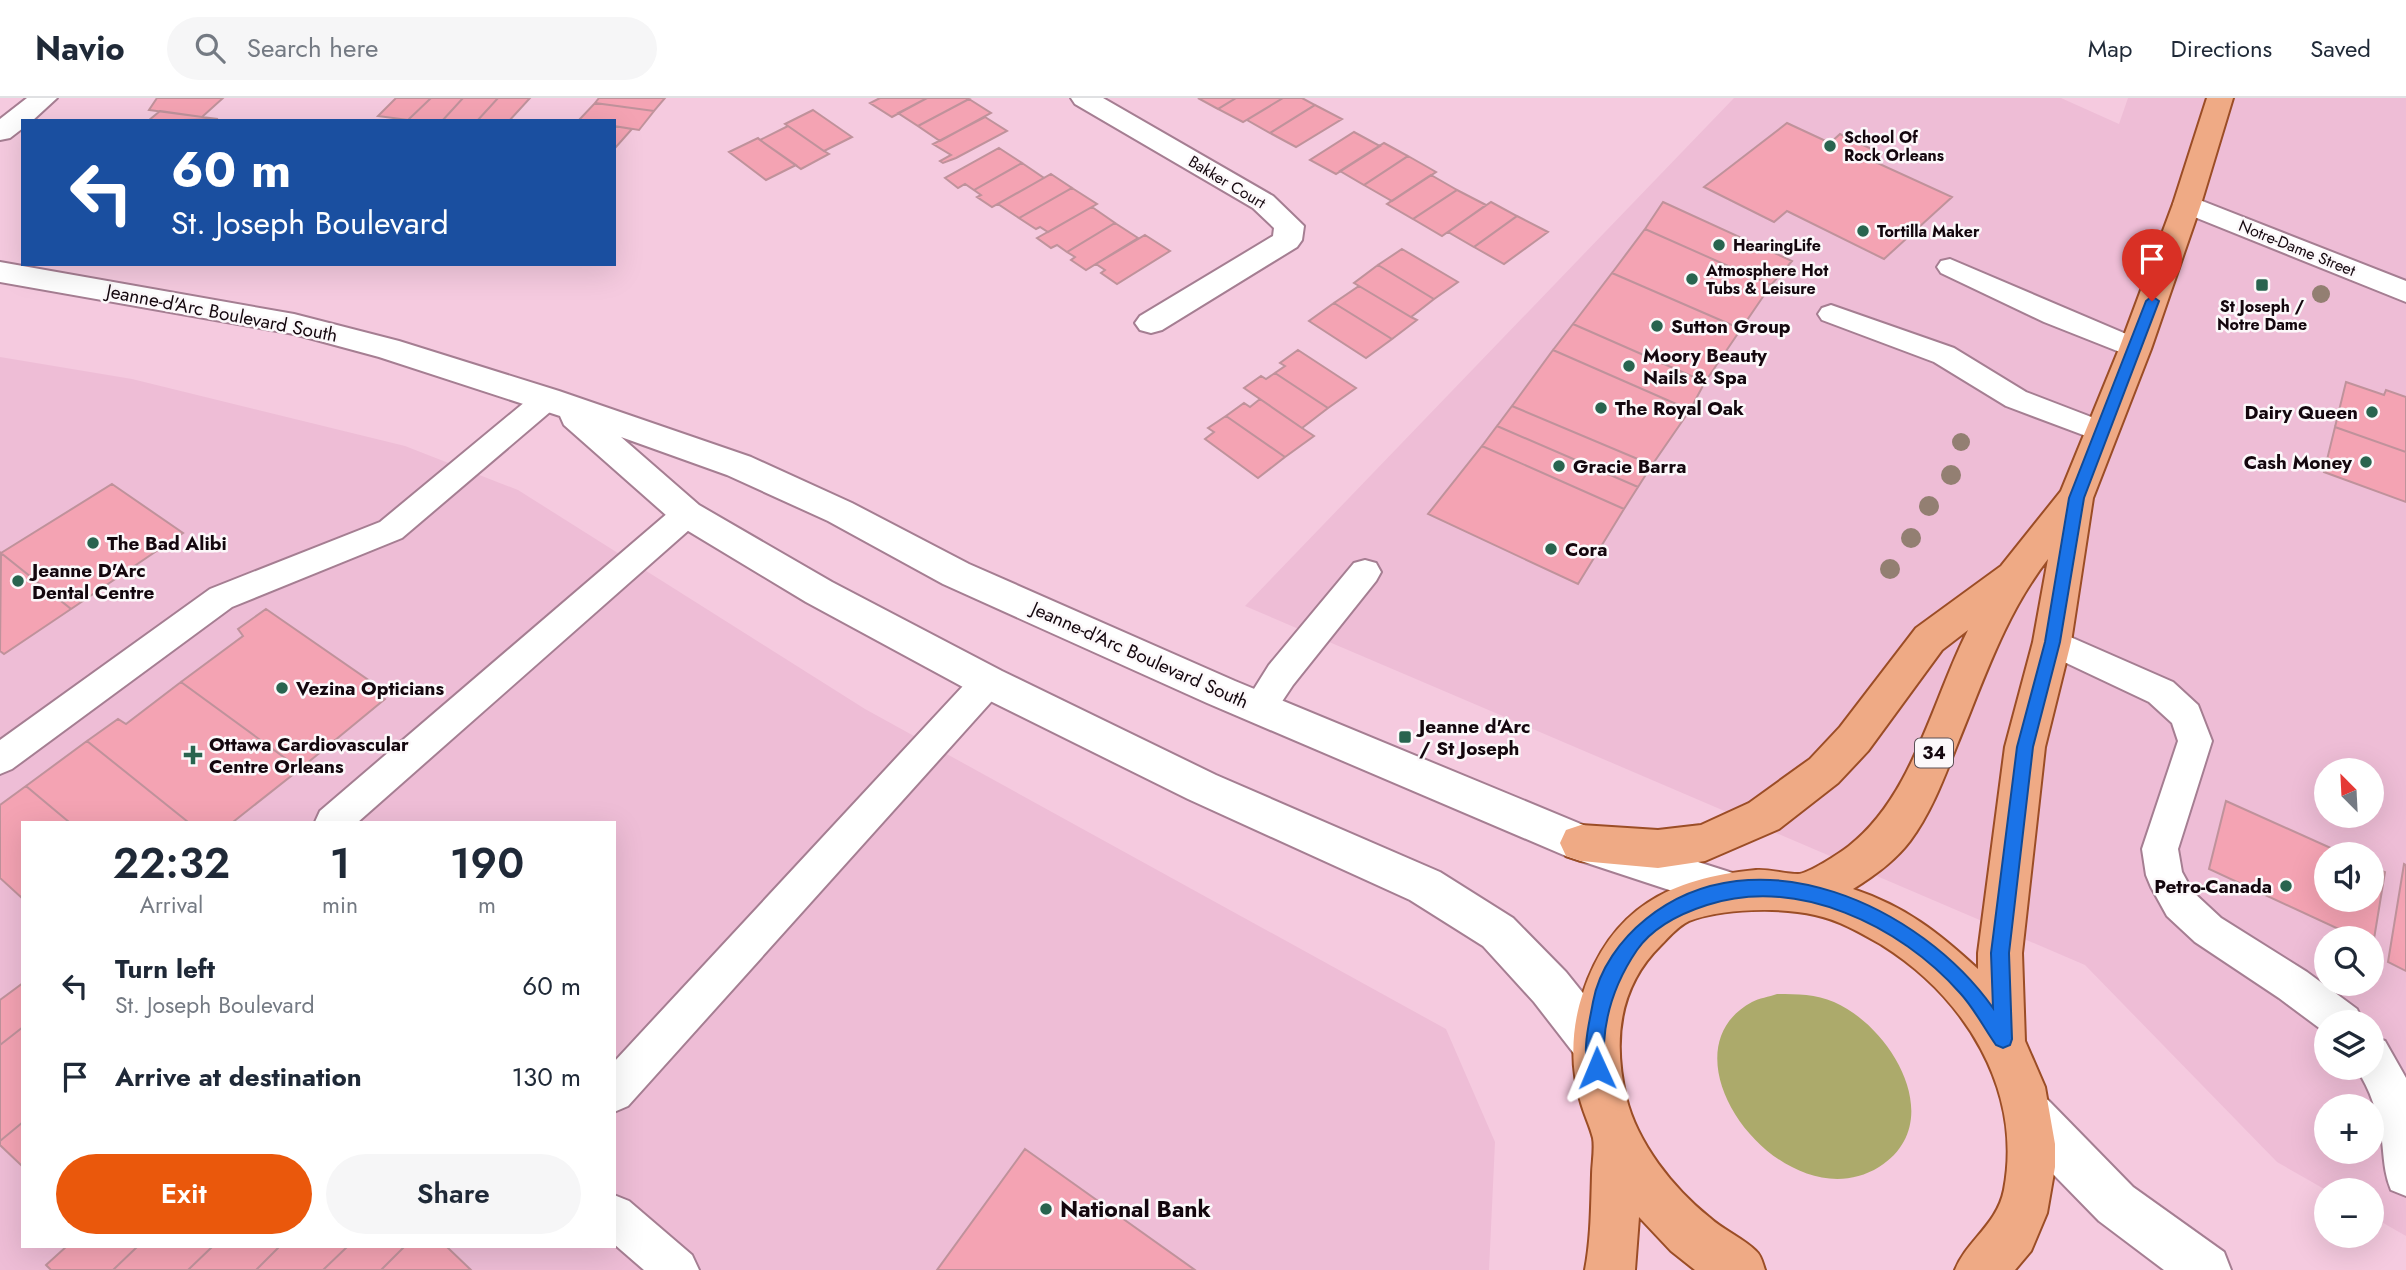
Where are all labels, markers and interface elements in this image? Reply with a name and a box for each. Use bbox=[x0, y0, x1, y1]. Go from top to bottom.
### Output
search box bbox=[167, 17, 657, 80]
text: Navio bbox=[35, 25, 125, 72]
icon: search bbox=[191, 29, 229, 67]
text: Search here bbox=[247, 29, 378, 67]
text: Map bbox=[2088, 31, 2133, 66]
text: Directions bbox=[2171, 31, 2272, 66]
text: Saved bbox=[2310, 31, 2371, 66]
place label: School Of Rock Orleans bbox=[1844, 126, 1944, 167]
text: 60 m bbox=[171, 135, 291, 205]
marker: School Of Rock Orleans bbox=[1822, 138, 1838, 154]
icon: left bbox=[56, 147, 147, 238]
street label: Bakker Court bbox=[1184, 150, 1270, 214]
text: St. Joseph Boulevard bbox=[171, 200, 449, 246]
street label: Notre-Dame Street bbox=[2235, 214, 2359, 282]
place label: Tortilla Maker bbox=[1877, 220, 1980, 243]
marker: Tortilla Maker bbox=[1855, 223, 1871, 239]
pin bbox=[2122, 229, 2182, 301]
place label: HearingLife bbox=[1733, 234, 1821, 257]
marker: HearingLife bbox=[1711, 237, 1727, 253]
icon: arrive bbox=[2133, 240, 2171, 278]
place label: Atmosphere Hot Tubs & Leisure bbox=[1705, 259, 1829, 300]
marker: Atmosphere Hot Tubs & Leisure bbox=[1684, 271, 1700, 287]
street label: Jeanne-d'Arc Boulevard South bbox=[101, 277, 340, 349]
marker: St Joseph / Notre Dame bbox=[2254, 277, 2270, 293]
place label: St Joseph / Notre Dame bbox=[2217, 295, 2307, 336]
place label: Sutton Group bbox=[1671, 313, 1791, 340]
marker: Sutton Group bbox=[1649, 318, 1665, 334]
place label: Moory Beauty Nails & Spa bbox=[1643, 342, 1768, 391]
marker: Moory Beauty Nails & Spa bbox=[1621, 358, 1637, 374]
place label: The Royal Oak bbox=[1615, 395, 1744, 422]
place label: Dairy Queen bbox=[2245, 399, 2358, 426]
marker: The Royal Oak bbox=[1593, 400, 1609, 416]
marker: Dairy Queen bbox=[2364, 404, 2380, 420]
place label: Cash Money bbox=[2244, 449, 2353, 476]
place label: Gracie Barra bbox=[1573, 453, 1686, 480]
marker: Cash Money bbox=[2358, 454, 2374, 470]
marker: Gracie Barra bbox=[1551, 458, 1567, 474]
place label: The Bad Alibi bbox=[107, 530, 227, 557]
marker: The Bad Alibi bbox=[85, 535, 101, 551]
place label: Cora bbox=[1565, 536, 1608, 563]
marker: Cora bbox=[1543, 541, 1559, 557]
place label: Jeanne D'Arc Dental Centre bbox=[28, 557, 155, 606]
marker: Jeanne D'Arc Dental Centre bbox=[10, 573, 26, 589]
street label: Jeanne-d'Arc Boulevard South bbox=[1025, 594, 1253, 715]
place label: Vezina Opticians bbox=[295, 675, 444, 702]
marker: Vezina Opticians bbox=[274, 680, 290, 696]
place label: Jeanne d'Arc / St Joseph bbox=[1415, 713, 1530, 762]
marker: Jeanne d'Arc / St Joseph bbox=[1397, 729, 1413, 745]
place label: Ottawa Cardiovascular Centre Orleans bbox=[209, 731, 409, 780]
road number: 34 bbox=[1915, 738, 1953, 768]
marker: Ottawa Cardiovascular Centre Orleans bbox=[183, 745, 203, 765]
north arrow bbox=[2314, 758, 2384, 828]
map controls bbox=[2314, 758, 2384, 1248]
text: 22:32 bbox=[113, 833, 230, 894]
text: 1 bbox=[330, 833, 350, 894]
text: 190 bbox=[450, 833, 524, 894]
button: sound bbox=[2314, 842, 2384, 912]
place label: Petro-Canada bbox=[2154, 873, 2272, 900]
marker: Petro-Canada bbox=[2278, 878, 2294, 894]
text: Arrival bbox=[140, 888, 203, 922]
text: min bbox=[322, 888, 358, 922]
text: m bbox=[478, 888, 496, 922]
button: search bbox=[2314, 926, 2384, 996]
text: Turn left bbox=[115, 950, 215, 988]
icon: left bbox=[56, 967, 94, 1005]
text: 60 m bbox=[522, 967, 581, 1005]
text: St. Joseph Boulevard bbox=[115, 988, 315, 1022]
button: layers bbox=[2314, 1010, 2384, 1080]
position arrow bbox=[1560, 1031, 1634, 1105]
icon: arrive bbox=[56, 1058, 94, 1096]
text: Arrive at destination bbox=[115, 1058, 362, 1096]
text: 130 m bbox=[511, 1058, 581, 1096]
button: + bbox=[2314, 1094, 2384, 1164]
button: Exit bbox=[56, 1154, 312, 1234]
button: Share bbox=[326, 1154, 581, 1234]
button: − bbox=[2314, 1178, 2384, 1248]
place label: National Bank bbox=[1060, 1192, 1212, 1226]
marker: National Bank bbox=[1038, 1201, 1054, 1217]

